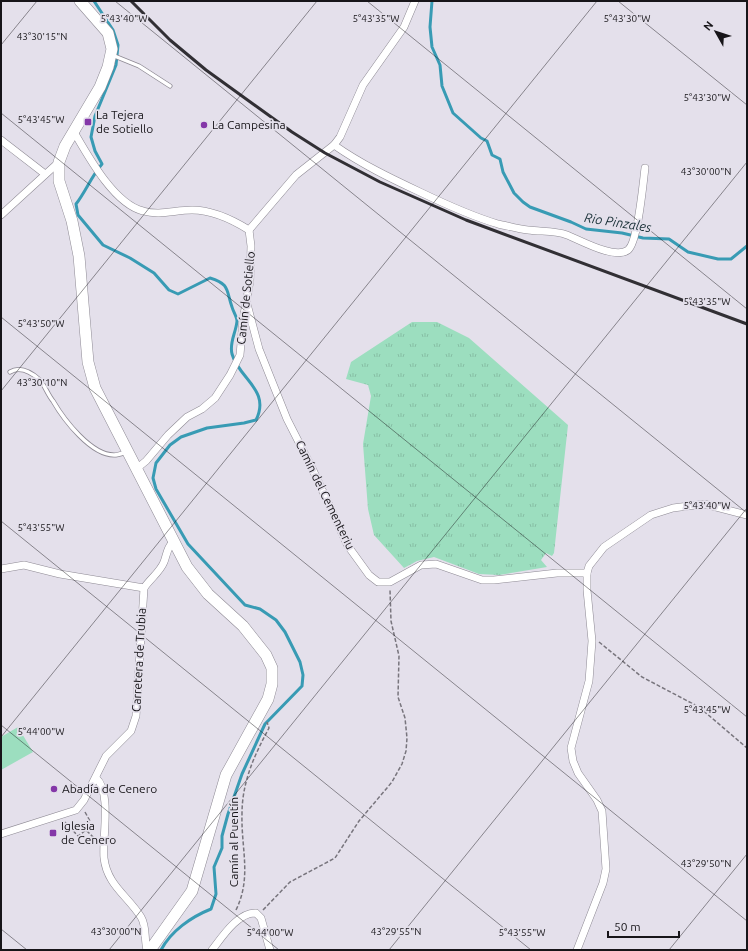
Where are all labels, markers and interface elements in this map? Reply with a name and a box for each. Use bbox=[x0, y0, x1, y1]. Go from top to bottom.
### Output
north arrow bbox=[696, 12, 736, 52]
text: 5°43'40"W bbox=[100, 13, 148, 24]
text: 5°43'35"W bbox=[352, 13, 400, 24]
text: 5°43'30"W bbox=[603, 13, 651, 24]
text: N bbox=[701, 19, 715, 33]
text: 43°30'15"N bbox=[17, 31, 67, 42]
text: 5°43'30"W bbox=[683, 92, 731, 103]
place label: La Tejera de Sotiello bbox=[96, 108, 153, 135]
text: 5°43'45"W bbox=[17, 114, 65, 125]
marker: La Tejera de Sotiello bbox=[83, 117, 93, 127]
place label: La Campesina bbox=[212, 118, 286, 131]
marker: La Campesina bbox=[199, 120, 209, 130]
text: 43°30'00"N bbox=[681, 166, 731, 177]
water label: Rio Pinzales bbox=[583, 210, 653, 234]
street label: Camín de Sotiello bbox=[234, 251, 257, 345]
text: 5°43'35"W bbox=[683, 296, 731, 307]
text: 5°43'50"W bbox=[17, 318, 65, 329]
text: 43°30'10"N bbox=[17, 377, 67, 388]
street label: Camín del Cementeriu bbox=[293, 438, 357, 551]
text: 5°43'40"W bbox=[683, 500, 731, 511]
text: 5°43'55"W bbox=[17, 522, 65, 533]
street label: Carretera de Trubia bbox=[129, 608, 148, 712]
text: 5°43'45"W bbox=[683, 704, 731, 715]
text: 5°44'00"W bbox=[17, 726, 65, 737]
place label: Abadía de Cenero bbox=[62, 782, 157, 795]
marker: Abadía de Cenero bbox=[49, 784, 59, 794]
street label: Camín al Puentín bbox=[227, 797, 240, 887]
place label: Iglesia de Cenero bbox=[61, 819, 116, 846]
marker: Iglesia de Cenero bbox=[48, 828, 58, 838]
text: 43°29'50"N bbox=[681, 858, 731, 869]
scale bar bbox=[608, 913, 679, 939]
text: 50 m bbox=[614, 920, 641, 933]
text: 43°30'00"N bbox=[91, 926, 141, 937]
text: 43°29'55"N bbox=[371, 926, 421, 937]
text: 5°44'00"W bbox=[246, 927, 294, 938]
text: 5°43'55"W bbox=[498, 927, 546, 938]

